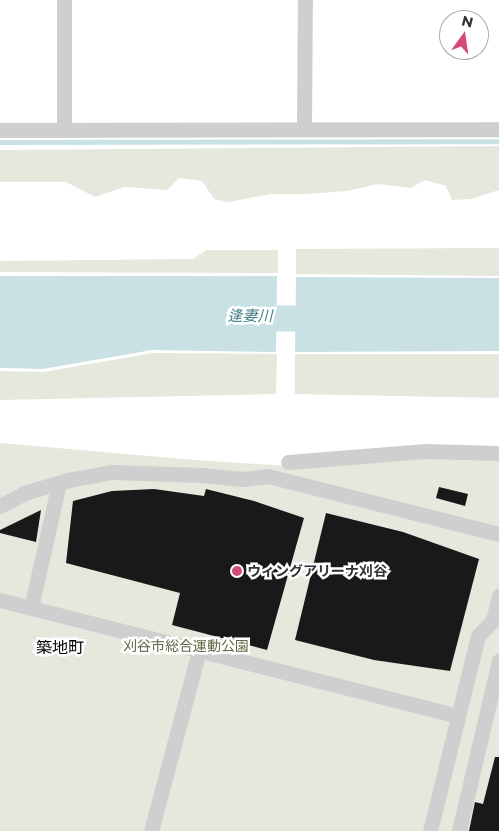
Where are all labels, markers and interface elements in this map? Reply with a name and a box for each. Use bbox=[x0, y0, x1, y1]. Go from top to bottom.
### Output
north arrow bbox=[439, 10, 489, 60]
text: N bbox=[460, 11, 475, 32]
water label: 逢妻川 bbox=[228, 307, 272, 325]
place label: ウィングアリーナ刈谷 bbox=[247, 563, 387, 579]
marker: ウィングアリーナ刈谷 bbox=[231, 565, 243, 577]
district label: 築地町 bbox=[36, 638, 84, 658]
park label: 刈谷市総合運動公園 bbox=[123, 638, 249, 654]

